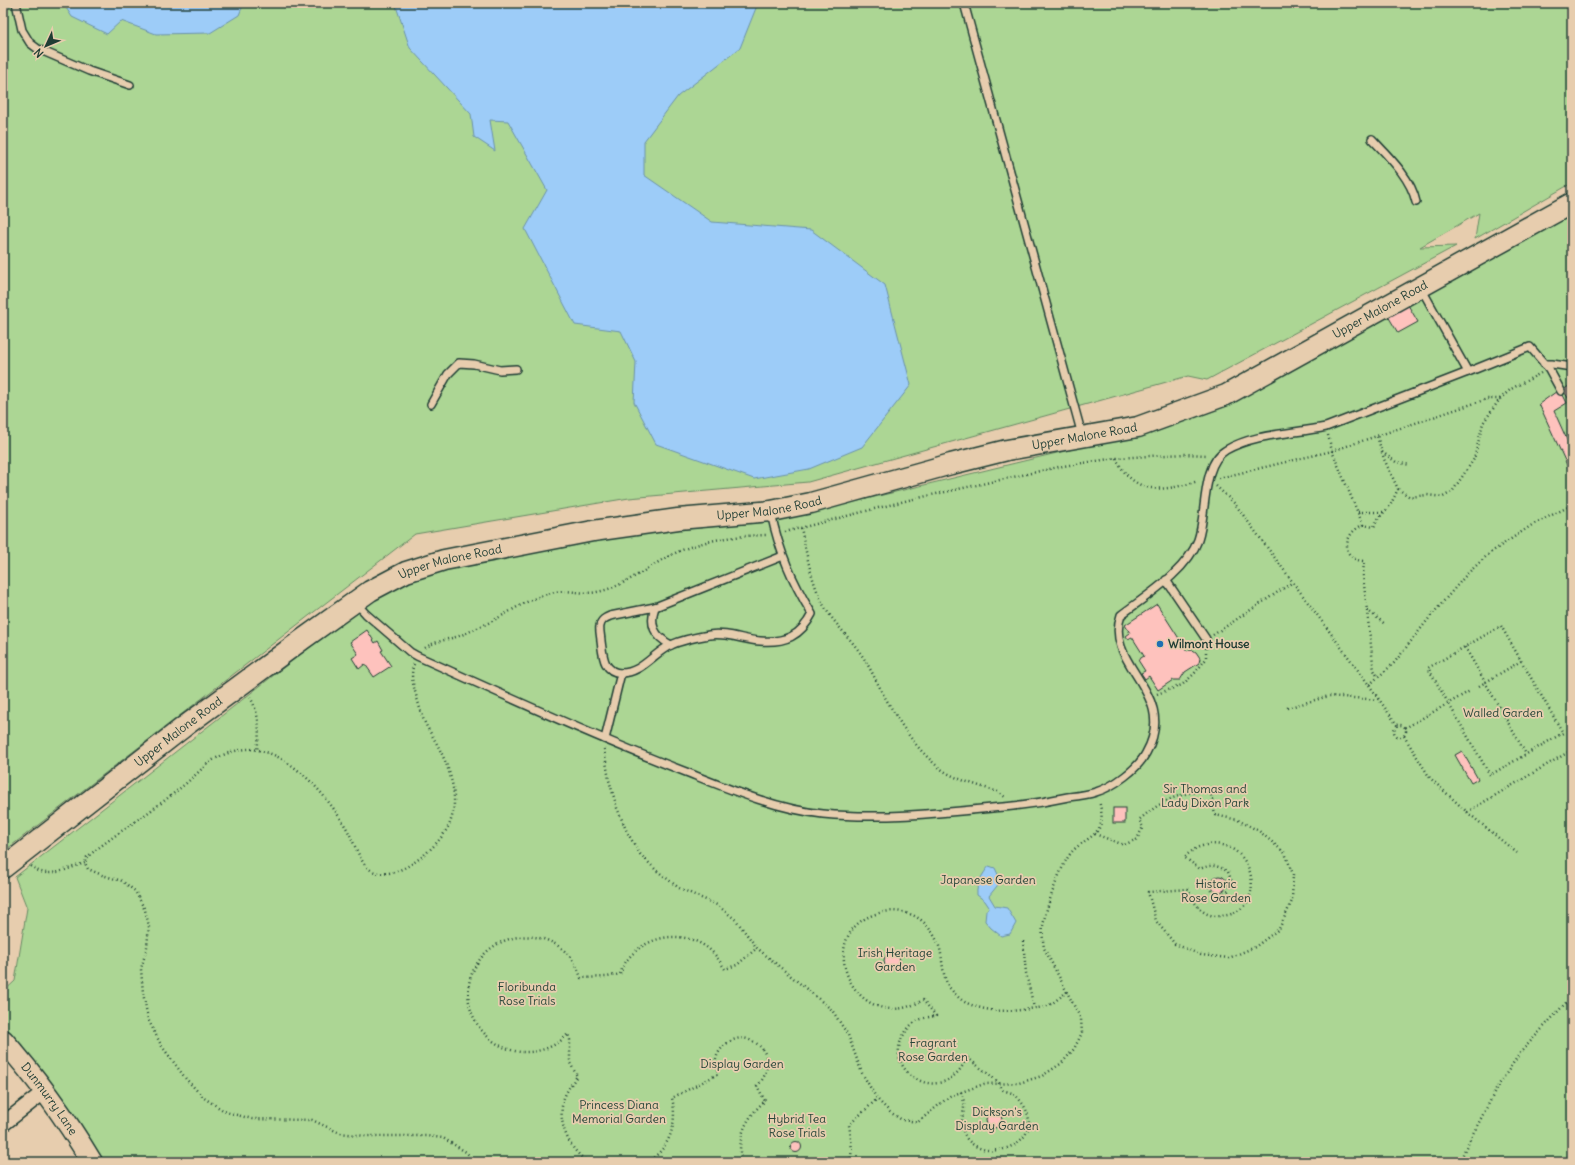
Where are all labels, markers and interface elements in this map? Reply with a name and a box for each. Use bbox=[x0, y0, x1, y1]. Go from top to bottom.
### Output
north arrow bbox=[26, 26, 66, 66]
text: N bbox=[31, 45, 46, 61]
street label: Upper Malone Road bbox=[1330, 277, 1430, 341]
street label: Upper Malone Road bbox=[1031, 419, 1138, 452]
street label: Upper Malone Road bbox=[716, 492, 823, 523]
street label: Upper Malone Road bbox=[395, 541, 503, 582]
place label: Wilmont House bbox=[1168, 636, 1250, 651]
marker: Wilmont House bbox=[1155, 639, 1165, 649]
street label: Upper Malone Road bbox=[131, 693, 225, 770]
park label: Walled Garden bbox=[1463, 705, 1543, 720]
park label: Sir Thomas and Lady Dixon Park bbox=[1161, 781, 1249, 810]
park label: Japanese Garden bbox=[940, 872, 1036, 887]
park label: Historic Rose Garden bbox=[1181, 876, 1251, 905]
park label: Irish Heritage Garden bbox=[858, 945, 932, 974]
park label: Floribunda Rose Trials bbox=[498, 979, 556, 1008]
park label: Fragrant Rose Garden bbox=[898, 1035, 968, 1064]
park label: Display Garden bbox=[700, 1056, 784, 1071]
street label: Dunmurry Lane bbox=[18, 1059, 81, 1138]
park label: Princess Diana Memorial Garden bbox=[572, 1097, 666, 1126]
park label: Dickson's Display Garden bbox=[955, 1104, 1039, 1133]
park label: Hybrid Tea Rose Trials bbox=[768, 1111, 826, 1140]

